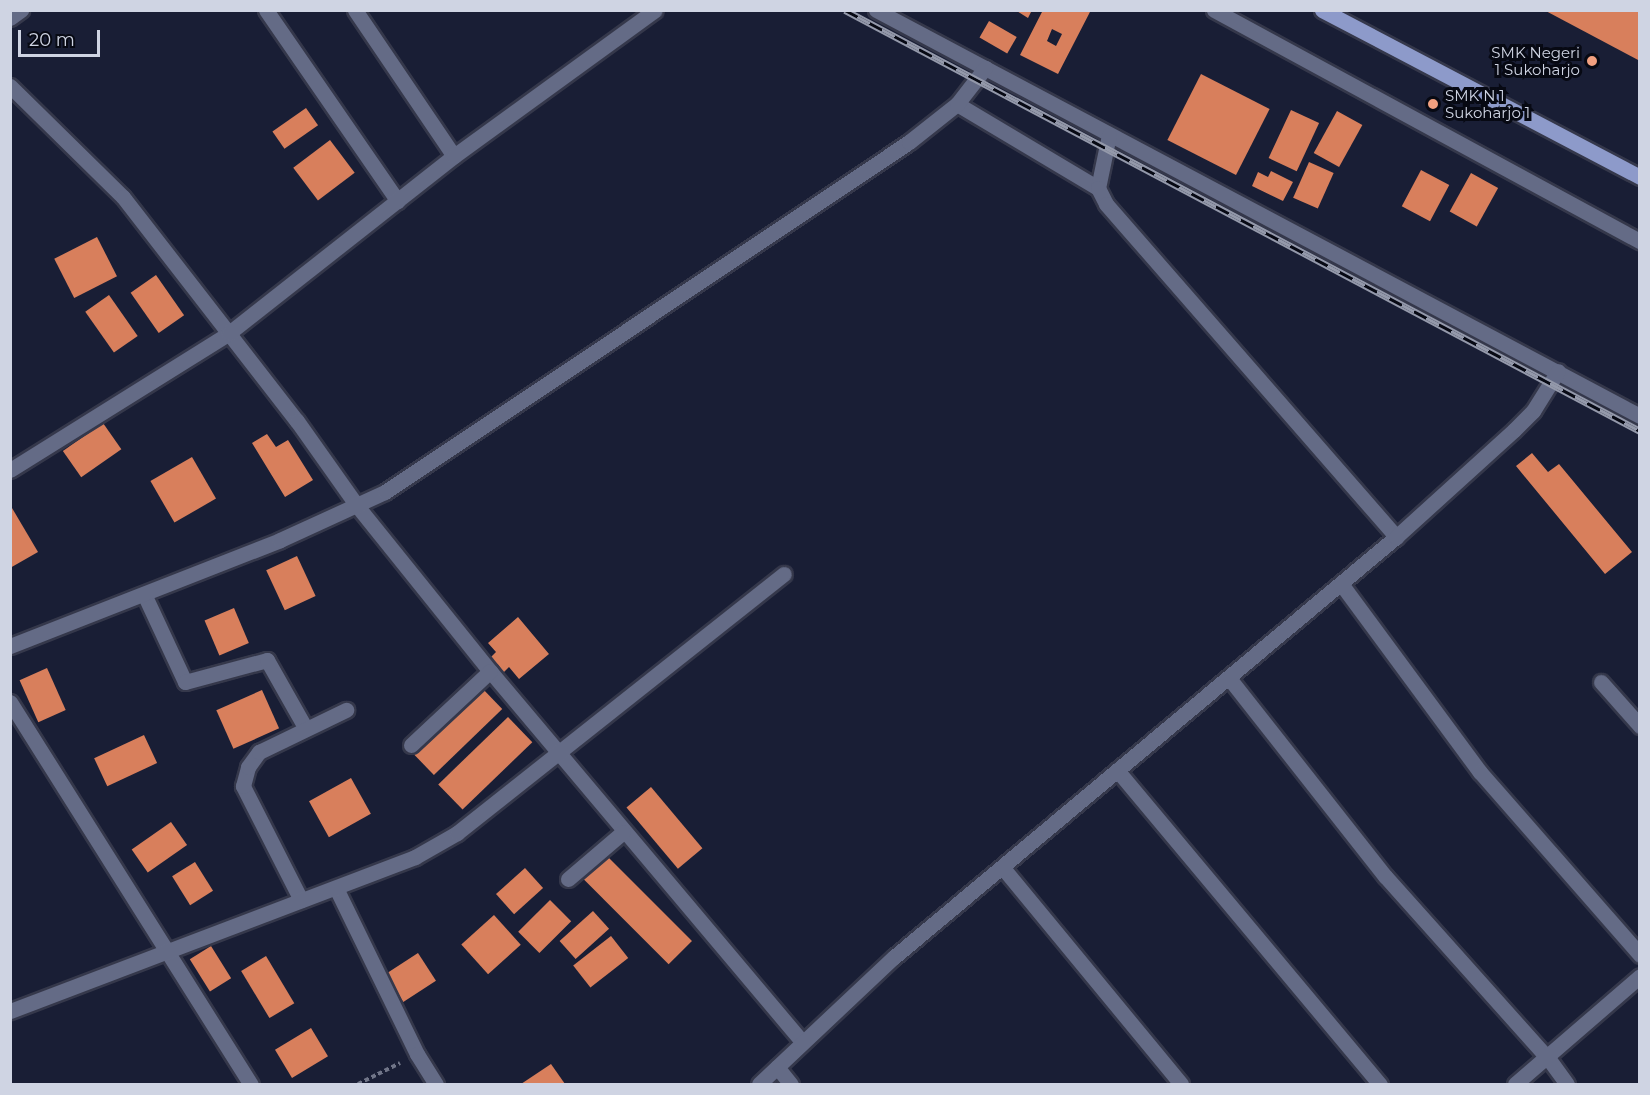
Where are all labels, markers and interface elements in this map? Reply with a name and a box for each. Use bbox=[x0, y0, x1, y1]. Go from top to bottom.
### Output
scale bar bbox=[21, 18, 104, 56]
text: 20 m bbox=[29, 29, 75, 51]
place label: SMK Negeri 1 Sukoharjo bbox=[1491, 43, 1580, 78]
marker: SMK Negeri 1 Sukoharjo bbox=[1585, 54, 1599, 68]
place label: SMK N 1 Sukoharjo 1 bbox=[1445, 86, 1530, 121]
marker: SMK N 1 Sukoharjo 1 bbox=[1426, 97, 1440, 111]

